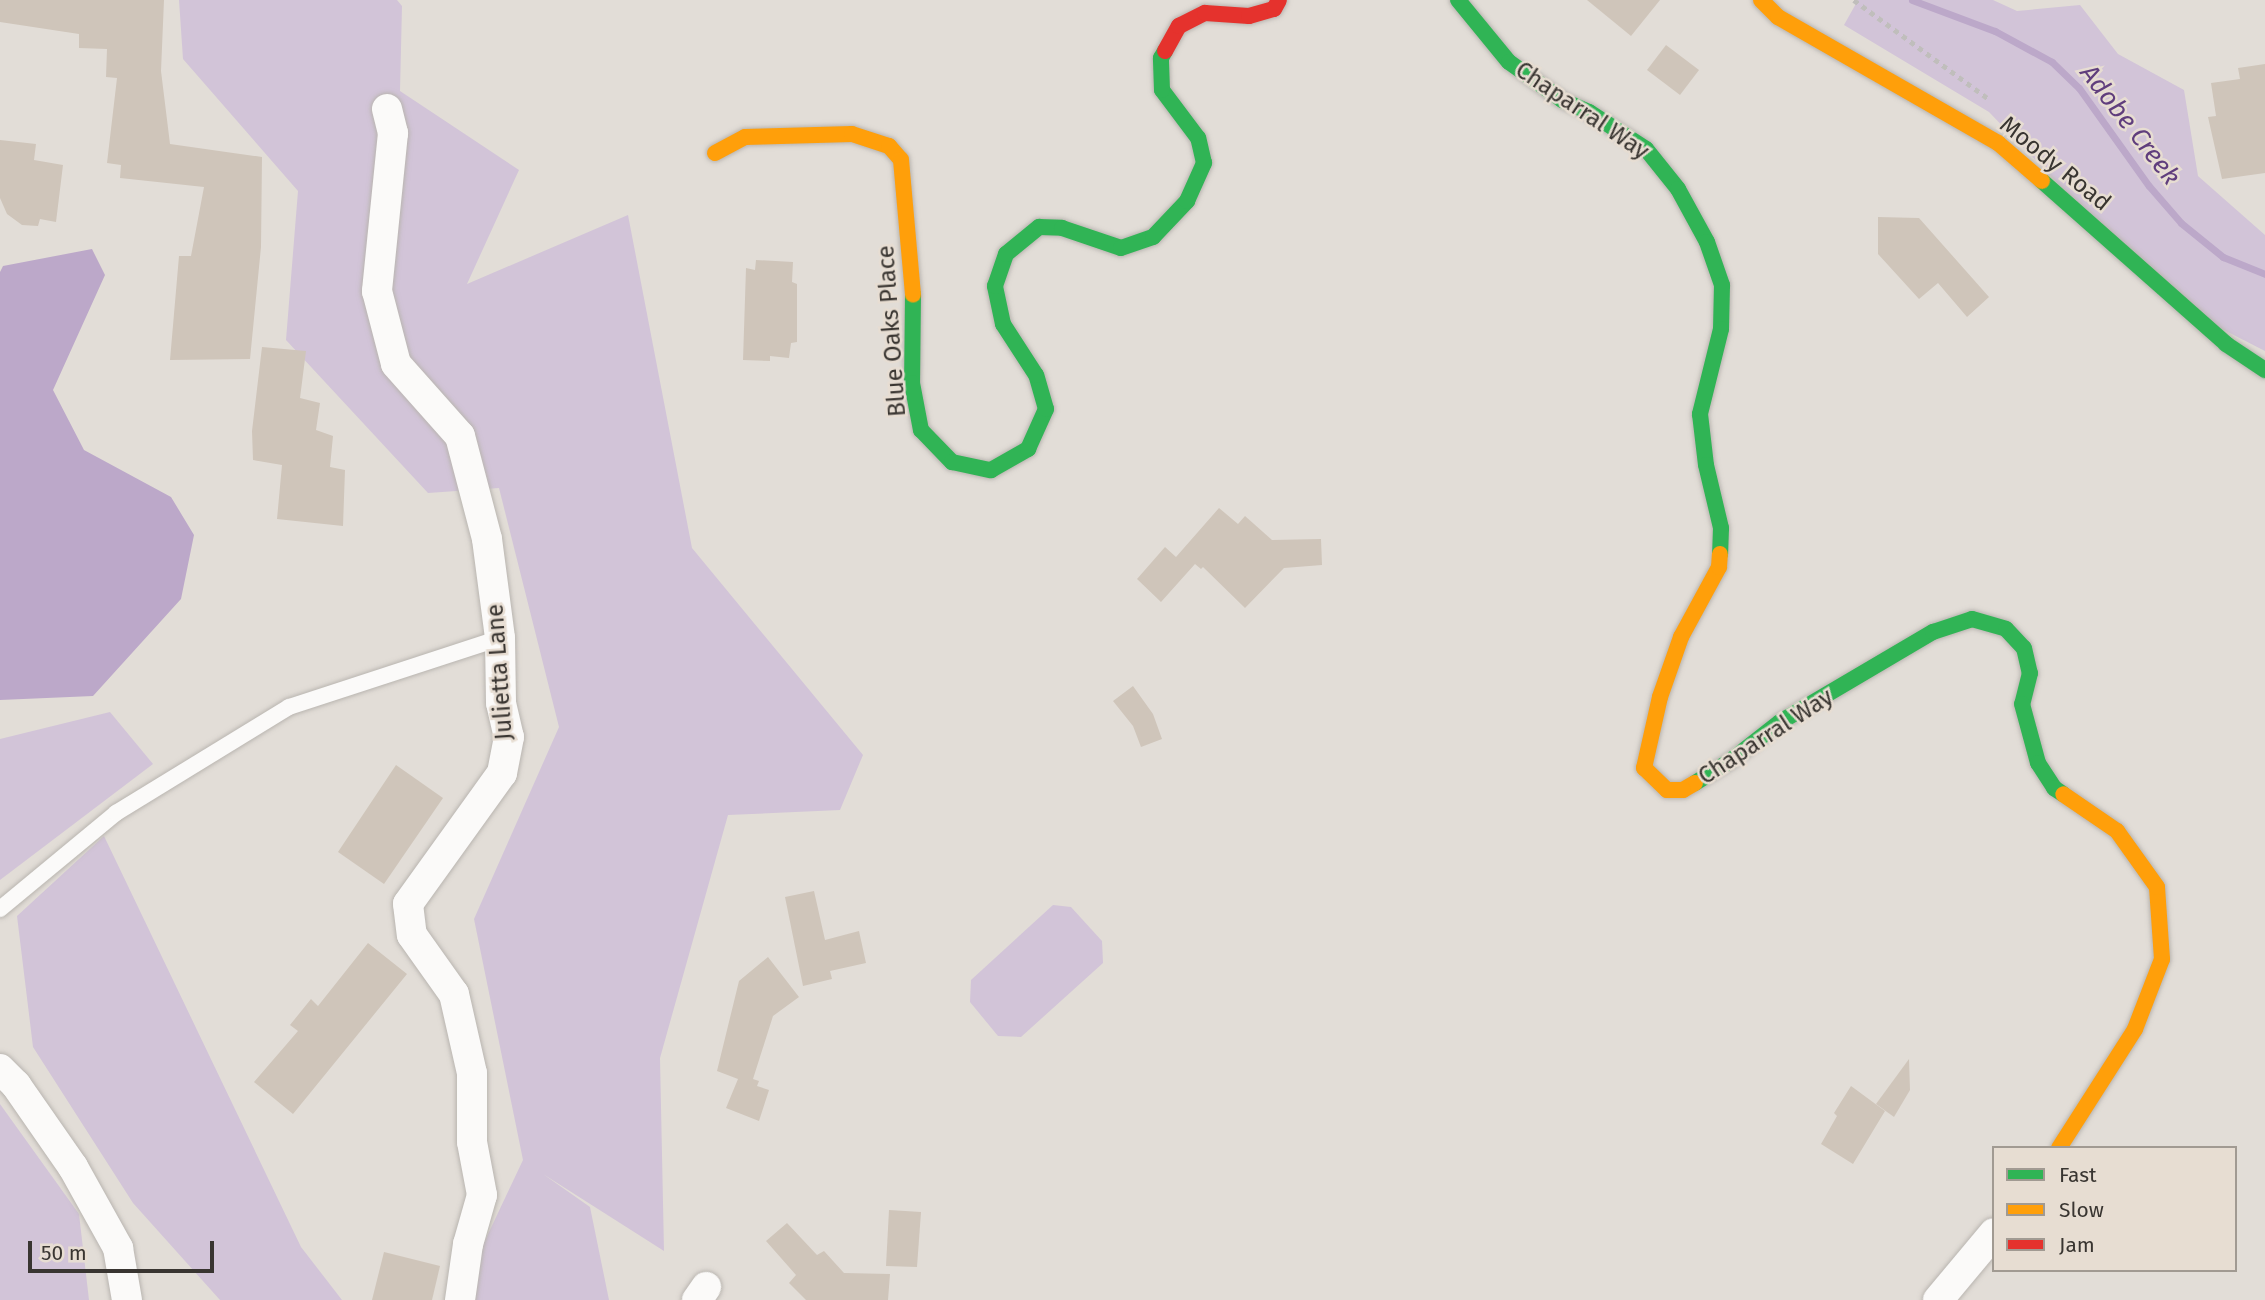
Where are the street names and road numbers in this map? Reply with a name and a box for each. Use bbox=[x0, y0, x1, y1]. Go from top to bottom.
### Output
street label: Chaparral Way bbox=[1510, 56, 1654, 166]
street label: Moody Road bbox=[1994, 110, 2116, 218]
street label: Blue Oaks Place bbox=[872, 244, 912, 418]
street label: Julietta Lane bbox=[481, 603, 519, 741]
street label: Chaparral Way bbox=[1693, 683, 1839, 791]

